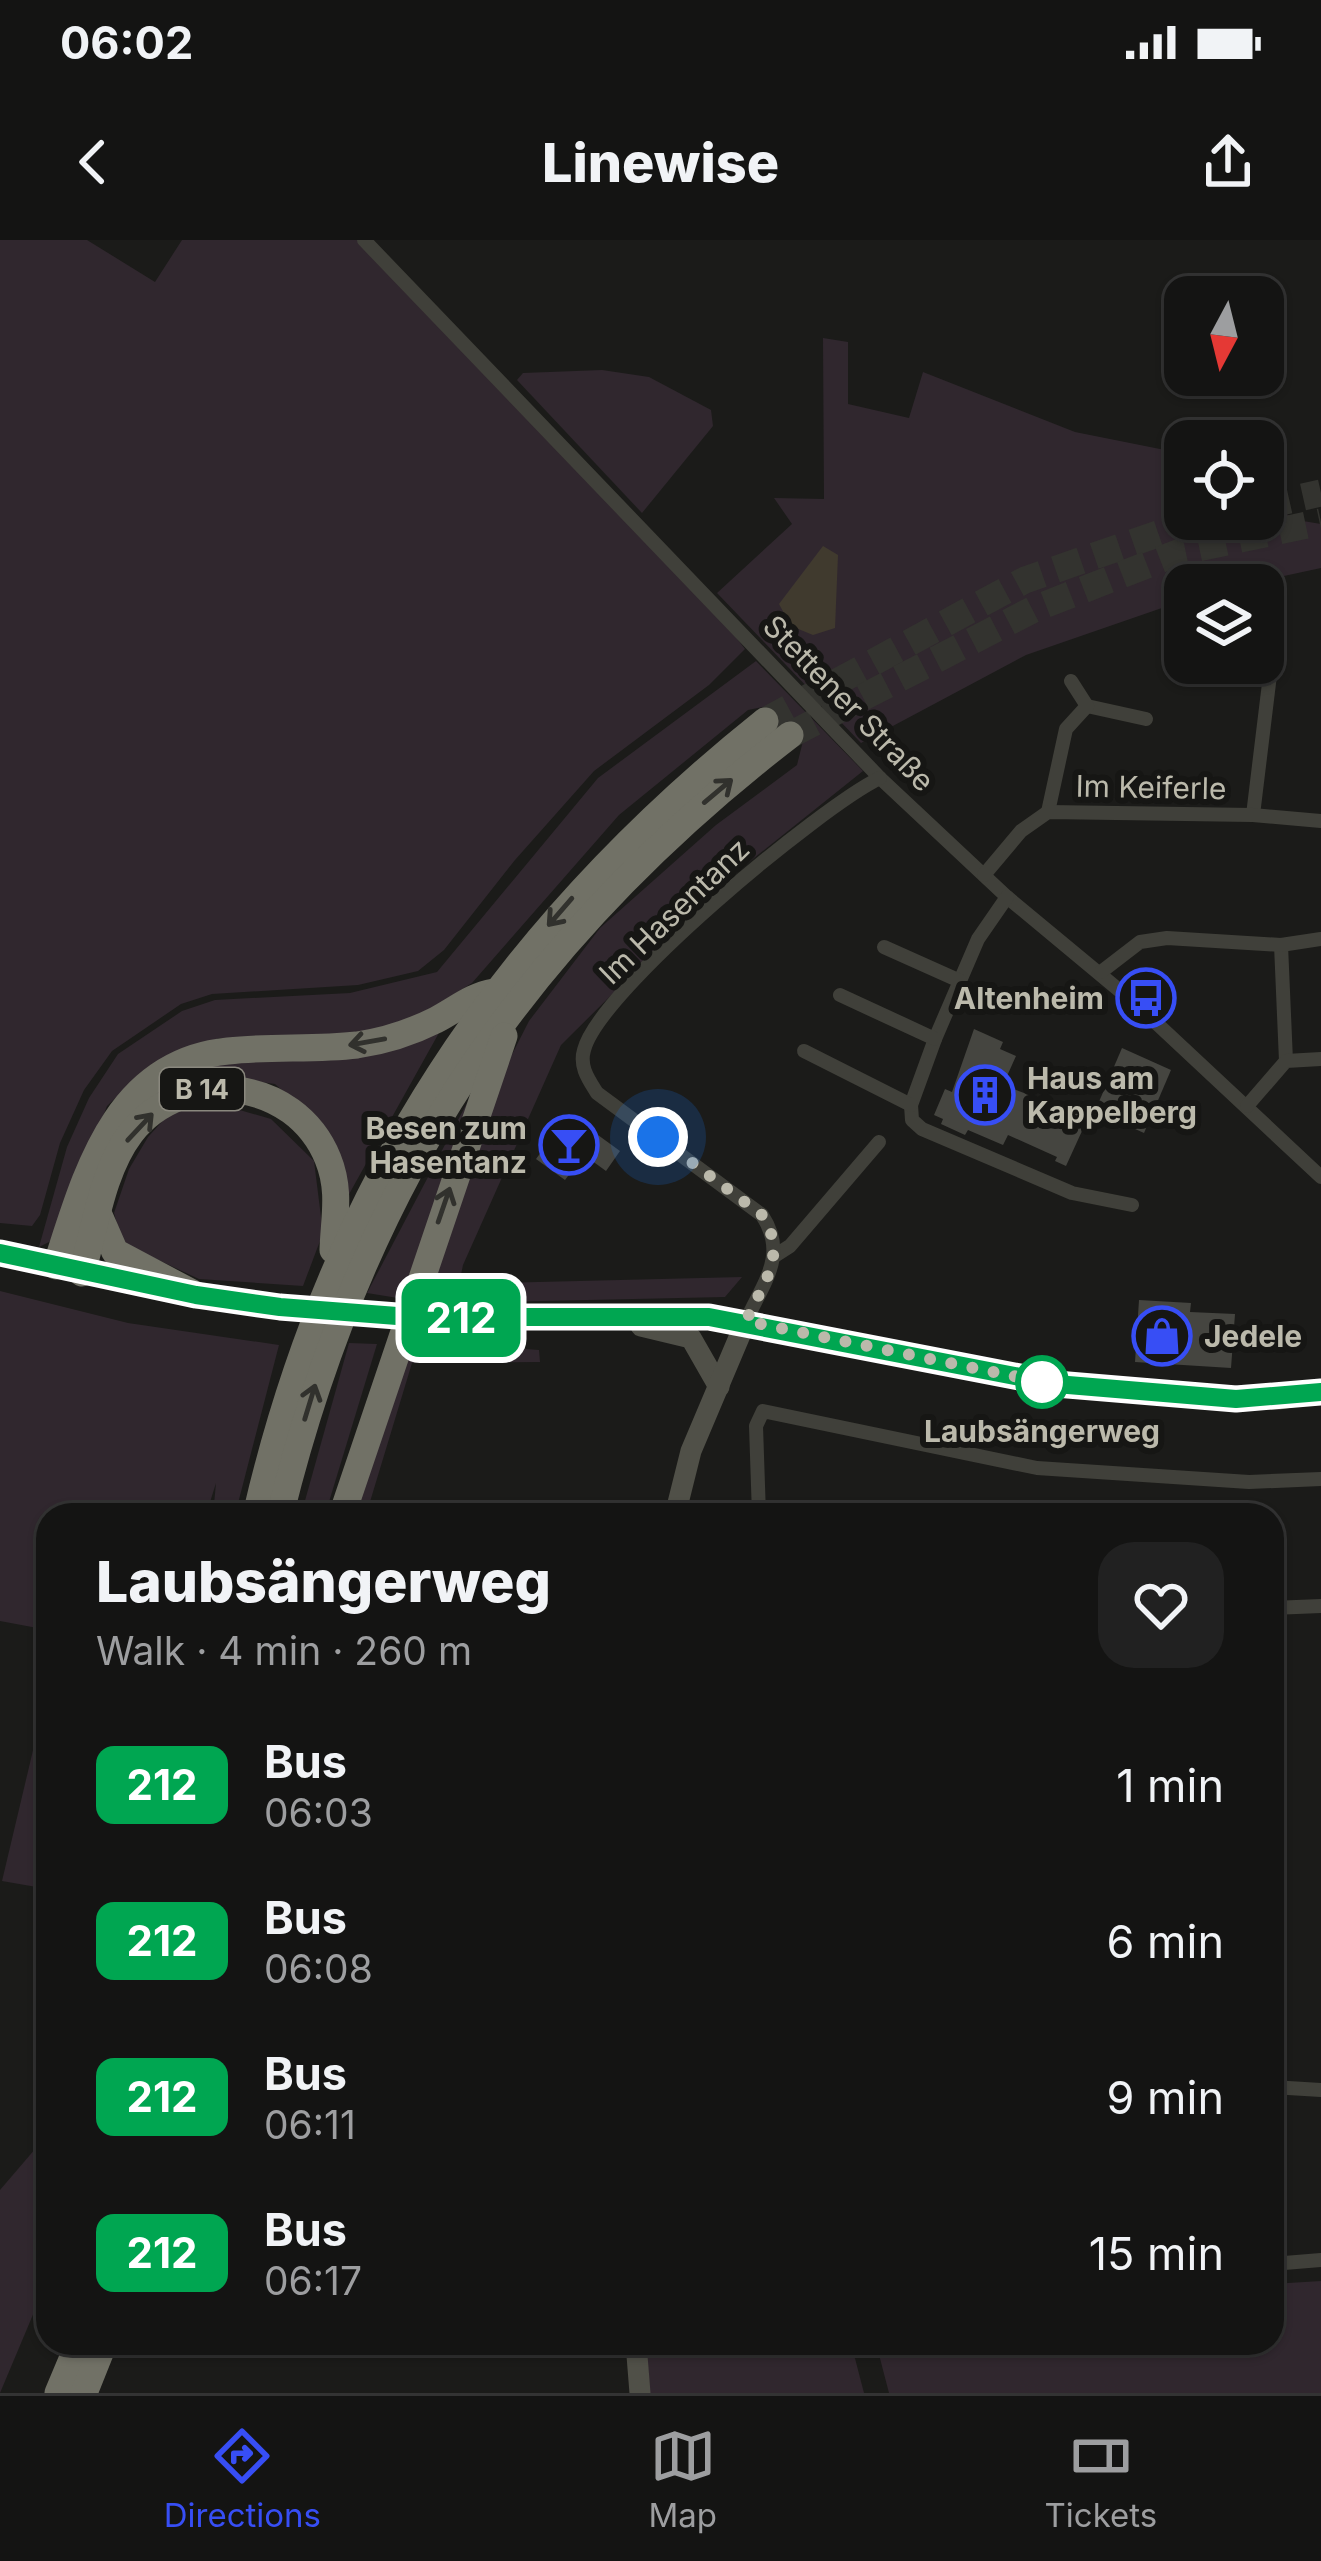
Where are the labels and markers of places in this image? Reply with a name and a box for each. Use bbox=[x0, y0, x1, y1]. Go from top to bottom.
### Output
bus stop icon: Altenheim bbox=[1115, 967, 1177, 1029]
place label: Altenheim bbox=[954, 980, 1104, 1016]
place label: Haus am Kappelberg bbox=[1027, 1060, 1197, 1130]
building icon: Haus am Kappelberg bbox=[954, 1064, 1016, 1126]
place label: Besen zum Hasentanz bbox=[366, 1110, 527, 1180]
bar icon: Besen zum Hasentanz bbox=[538, 1114, 600, 1176]
shop icon: Jedele bbox=[1131, 1305, 1193, 1367]
place label: Jedele bbox=[1204, 1318, 1302, 1354]
marker: Laubsängerweg bbox=[1017, 1357, 1067, 1407]
place label: Laubsängerweg bbox=[924, 1413, 1160, 1449]

